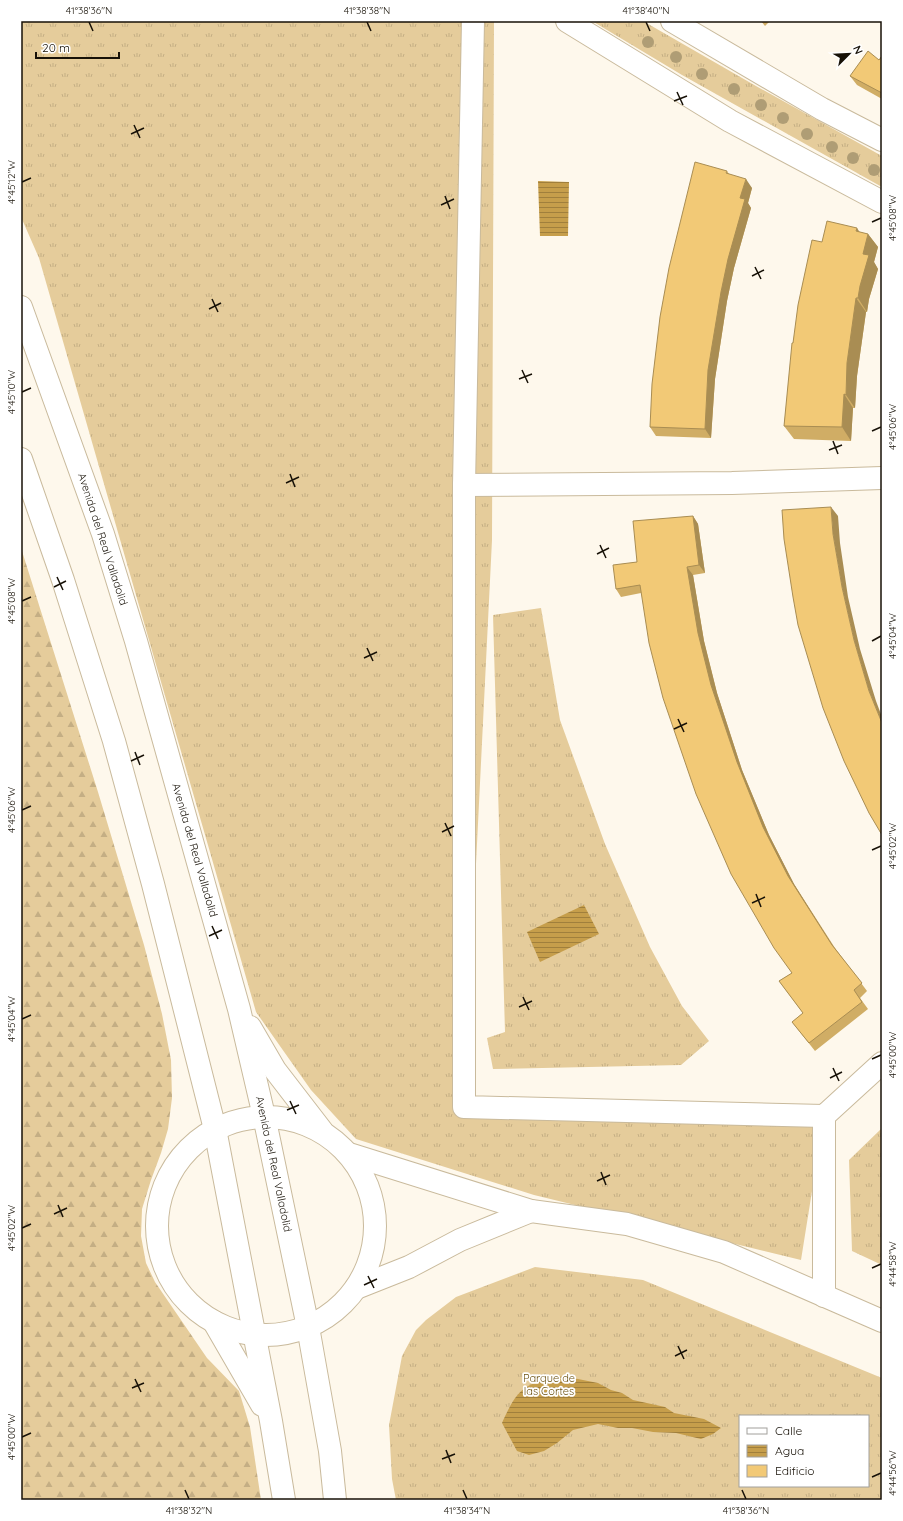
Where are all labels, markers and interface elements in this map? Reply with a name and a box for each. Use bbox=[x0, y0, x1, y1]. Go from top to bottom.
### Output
text: 41°38'36"N bbox=[66, 4, 112, 17]
text: 41°38'38"N bbox=[344, 4, 390, 17]
text: 41°38'40"N bbox=[622, 4, 670, 17]
scale bar bbox=[36, 34, 119, 60]
north arrow bbox=[829, 34, 869, 74]
text: 20 m bbox=[42, 40, 70, 55]
text: N bbox=[850, 43, 866, 56]
text: 4°45'12"W bbox=[5, 160, 18, 204]
text: 4°45'08"W bbox=[886, 195, 899, 241]
text: 4°45'10"W bbox=[5, 369, 18, 414]
text: 4°45'06"W bbox=[886, 404, 899, 450]
street label: Avenida del Real Valladolid bbox=[75, 471, 131, 607]
text: 4°45'08"W bbox=[5, 578, 18, 624]
text: 4°45'04"W bbox=[886, 613, 899, 659]
street label: Avenida del Real Valladolid bbox=[169, 782, 221, 918]
text: 4°45'06"W bbox=[5, 787, 18, 833]
text: 4°45'02"W bbox=[886, 823, 899, 869]
text: 4°45'04"W bbox=[5, 996, 18, 1042]
text: 4°45'00"W bbox=[886, 1031, 899, 1078]
street label: Avenida del Real Valladolid bbox=[253, 1095, 295, 1233]
text: 4°45'02"W bbox=[5, 1205, 18, 1251]
text: 4°44'58"W bbox=[886, 1241, 899, 1287]
park label: Parque de las Cortes bbox=[523, 1371, 575, 1398]
text: 4°45'00"W bbox=[5, 1413, 18, 1460]
legend bbox=[739, 1415, 869, 1487]
text: Calle bbox=[775, 1423, 803, 1438]
text: Agua bbox=[775, 1443, 804, 1458]
text: 4°44'56"W bbox=[886, 1450, 899, 1496]
text: Edificio bbox=[775, 1463, 815, 1478]
text: 41°38'32"N bbox=[166, 1504, 212, 1517]
text: 41°38'34"N bbox=[444, 1504, 490, 1517]
text: 41°38'36"N bbox=[723, 1504, 769, 1517]

